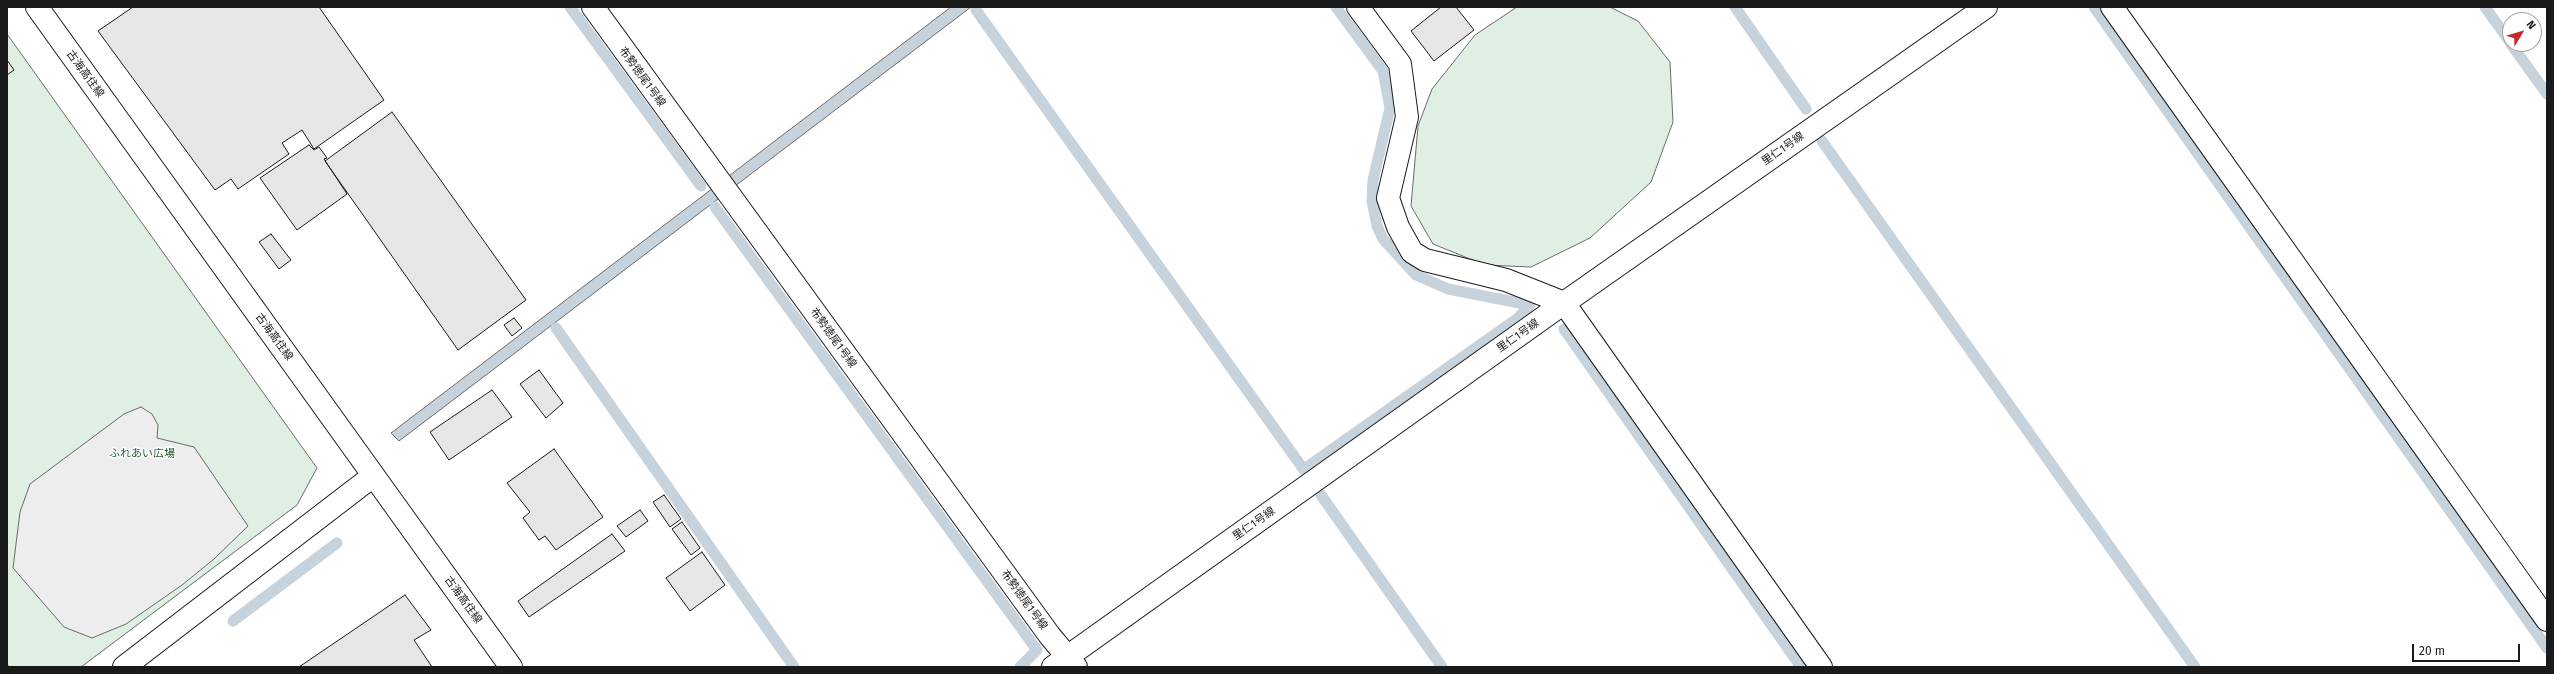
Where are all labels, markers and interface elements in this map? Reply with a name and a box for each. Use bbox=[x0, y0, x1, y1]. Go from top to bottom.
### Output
north arrow bbox=[2502, 12, 2542, 52]
text: N bbox=[2524, 18, 2538, 32]
street label: 布勢徳尾1号線 bbox=[616, 44, 668, 110]
street label: 古海高住線 bbox=[63, 48, 107, 100]
street label: 里仁1号線 bbox=[1759, 130, 1807, 168]
street label: 布勢徳尾1号線 bbox=[807, 305, 859, 371]
street label: 古海高住線 bbox=[252, 311, 296, 363]
street label: 里仁1号線 bbox=[1494, 317, 1542, 355]
park label: ふれあい広場 bbox=[109, 447, 175, 461]
street label: 里仁1号線 bbox=[1230, 505, 1278, 543]
street label: 布勢徳尾1号線 bbox=[998, 567, 1050, 633]
street label: 古海高住線 bbox=[441, 574, 485, 626]
scale bar bbox=[2414, 636, 2522, 662]
text: 20 m bbox=[2419, 644, 2445, 658]

